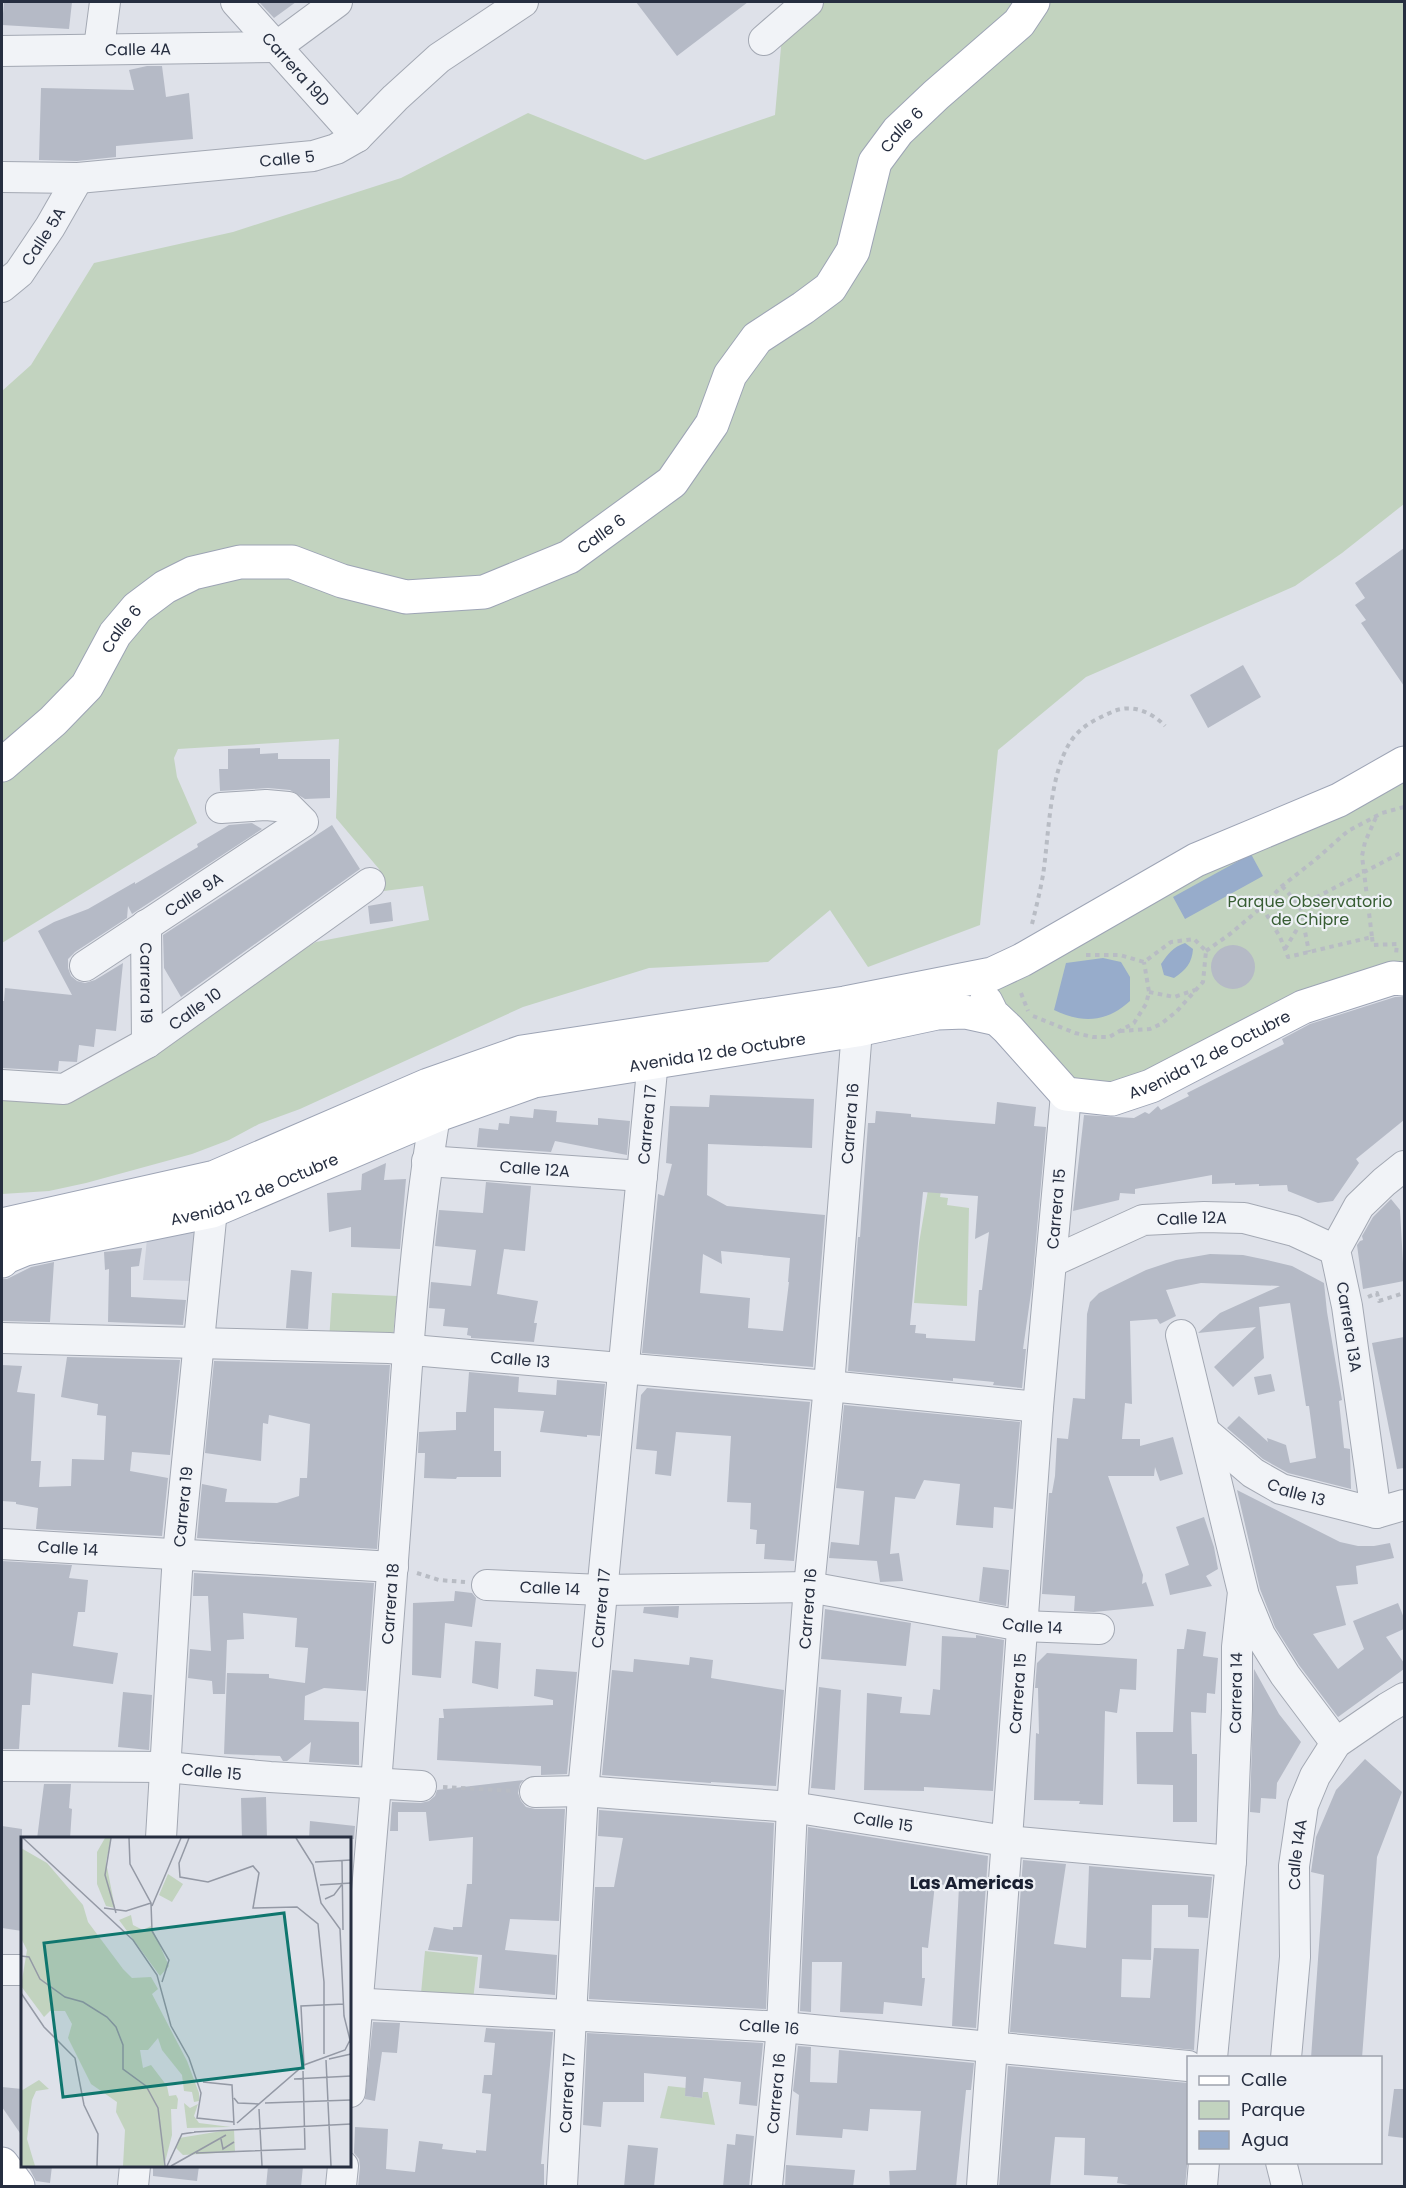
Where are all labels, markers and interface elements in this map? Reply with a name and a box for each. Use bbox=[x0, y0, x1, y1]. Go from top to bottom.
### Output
street label: Carrera 19D bbox=[257, 27, 336, 111]
street label: Calle 4A bbox=[105, 37, 171, 61]
street label: Calle 6 bbox=[874, 101, 928, 157]
street label: Calle 5 bbox=[258, 144, 316, 172]
street label: Calle 5A bbox=[16, 202, 71, 270]
street label: Calle 6 bbox=[572, 508, 630, 559]
street label: Calle 6 bbox=[95, 599, 147, 657]
street label: Calle 9A bbox=[160, 866, 228, 922]
park label: Parque Observatorio de Chipre bbox=[1228, 890, 1392, 931]
street label: Carrera 19 bbox=[135, 942, 158, 1024]
street label: Calle 10 bbox=[164, 982, 226, 1036]
street label: Avenida 12 de Octubre bbox=[1125, 1004, 1294, 1104]
street label: Avenida 12 de Octubre bbox=[627, 1027, 807, 1077]
street label: Carrera 16 bbox=[835, 1082, 864, 1165]
street label: Carrera 17 bbox=[632, 1083, 662, 1166]
street label: Avenida 12 de Octubre bbox=[168, 1147, 342, 1231]
street label: Calle 12A bbox=[499, 1155, 571, 1182]
street label: Carrera 15 bbox=[1041, 1167, 1071, 1250]
street label: Calle 12A bbox=[1156, 1205, 1227, 1231]
street label: Carrera 13A bbox=[1330, 1280, 1368, 1374]
street label: Calle 13 bbox=[490, 1345, 551, 1373]
street label: Carrera 19 bbox=[167, 1465, 198, 1548]
street label: Calle 13 bbox=[1263, 1472, 1328, 1511]
street label: Calle 14 bbox=[37, 1535, 99, 1561]
street label: Carrera 18 bbox=[375, 1562, 404, 1645]
street label: Carrera 17 bbox=[585, 1567, 616, 1649]
street label: Carrera 16 bbox=[793, 1567, 822, 1650]
street label: Calle 14 bbox=[519, 1575, 581, 1601]
street label: Calle 14 bbox=[1000, 1611, 1063, 1639]
street label: Carrera 15 bbox=[1003, 1652, 1032, 1735]
street label: Carrera 14 bbox=[1224, 1652, 1248, 1734]
street label: Calle 15 bbox=[181, 1757, 243, 1786]
street label: Calle 15 bbox=[852, 1805, 915, 1838]
street label: Calle 14A bbox=[1282, 1817, 1312, 1890]
inset map bbox=[21, 1837, 351, 2167]
district label: Las Americas bbox=[910, 1870, 1034, 1895]
street label: Calle 16 bbox=[738, 2013, 801, 2040]
street label: Carrera 17 bbox=[553, 2052, 581, 2134]
street label: Carrera 16 bbox=[760, 2052, 791, 2135]
legend bbox=[1187, 2056, 1382, 2164]
text: Calle bbox=[1241, 2067, 1287, 2092]
text: Parque bbox=[1241, 2097, 1305, 2122]
text: Agua bbox=[1241, 2127, 1289, 2152]

